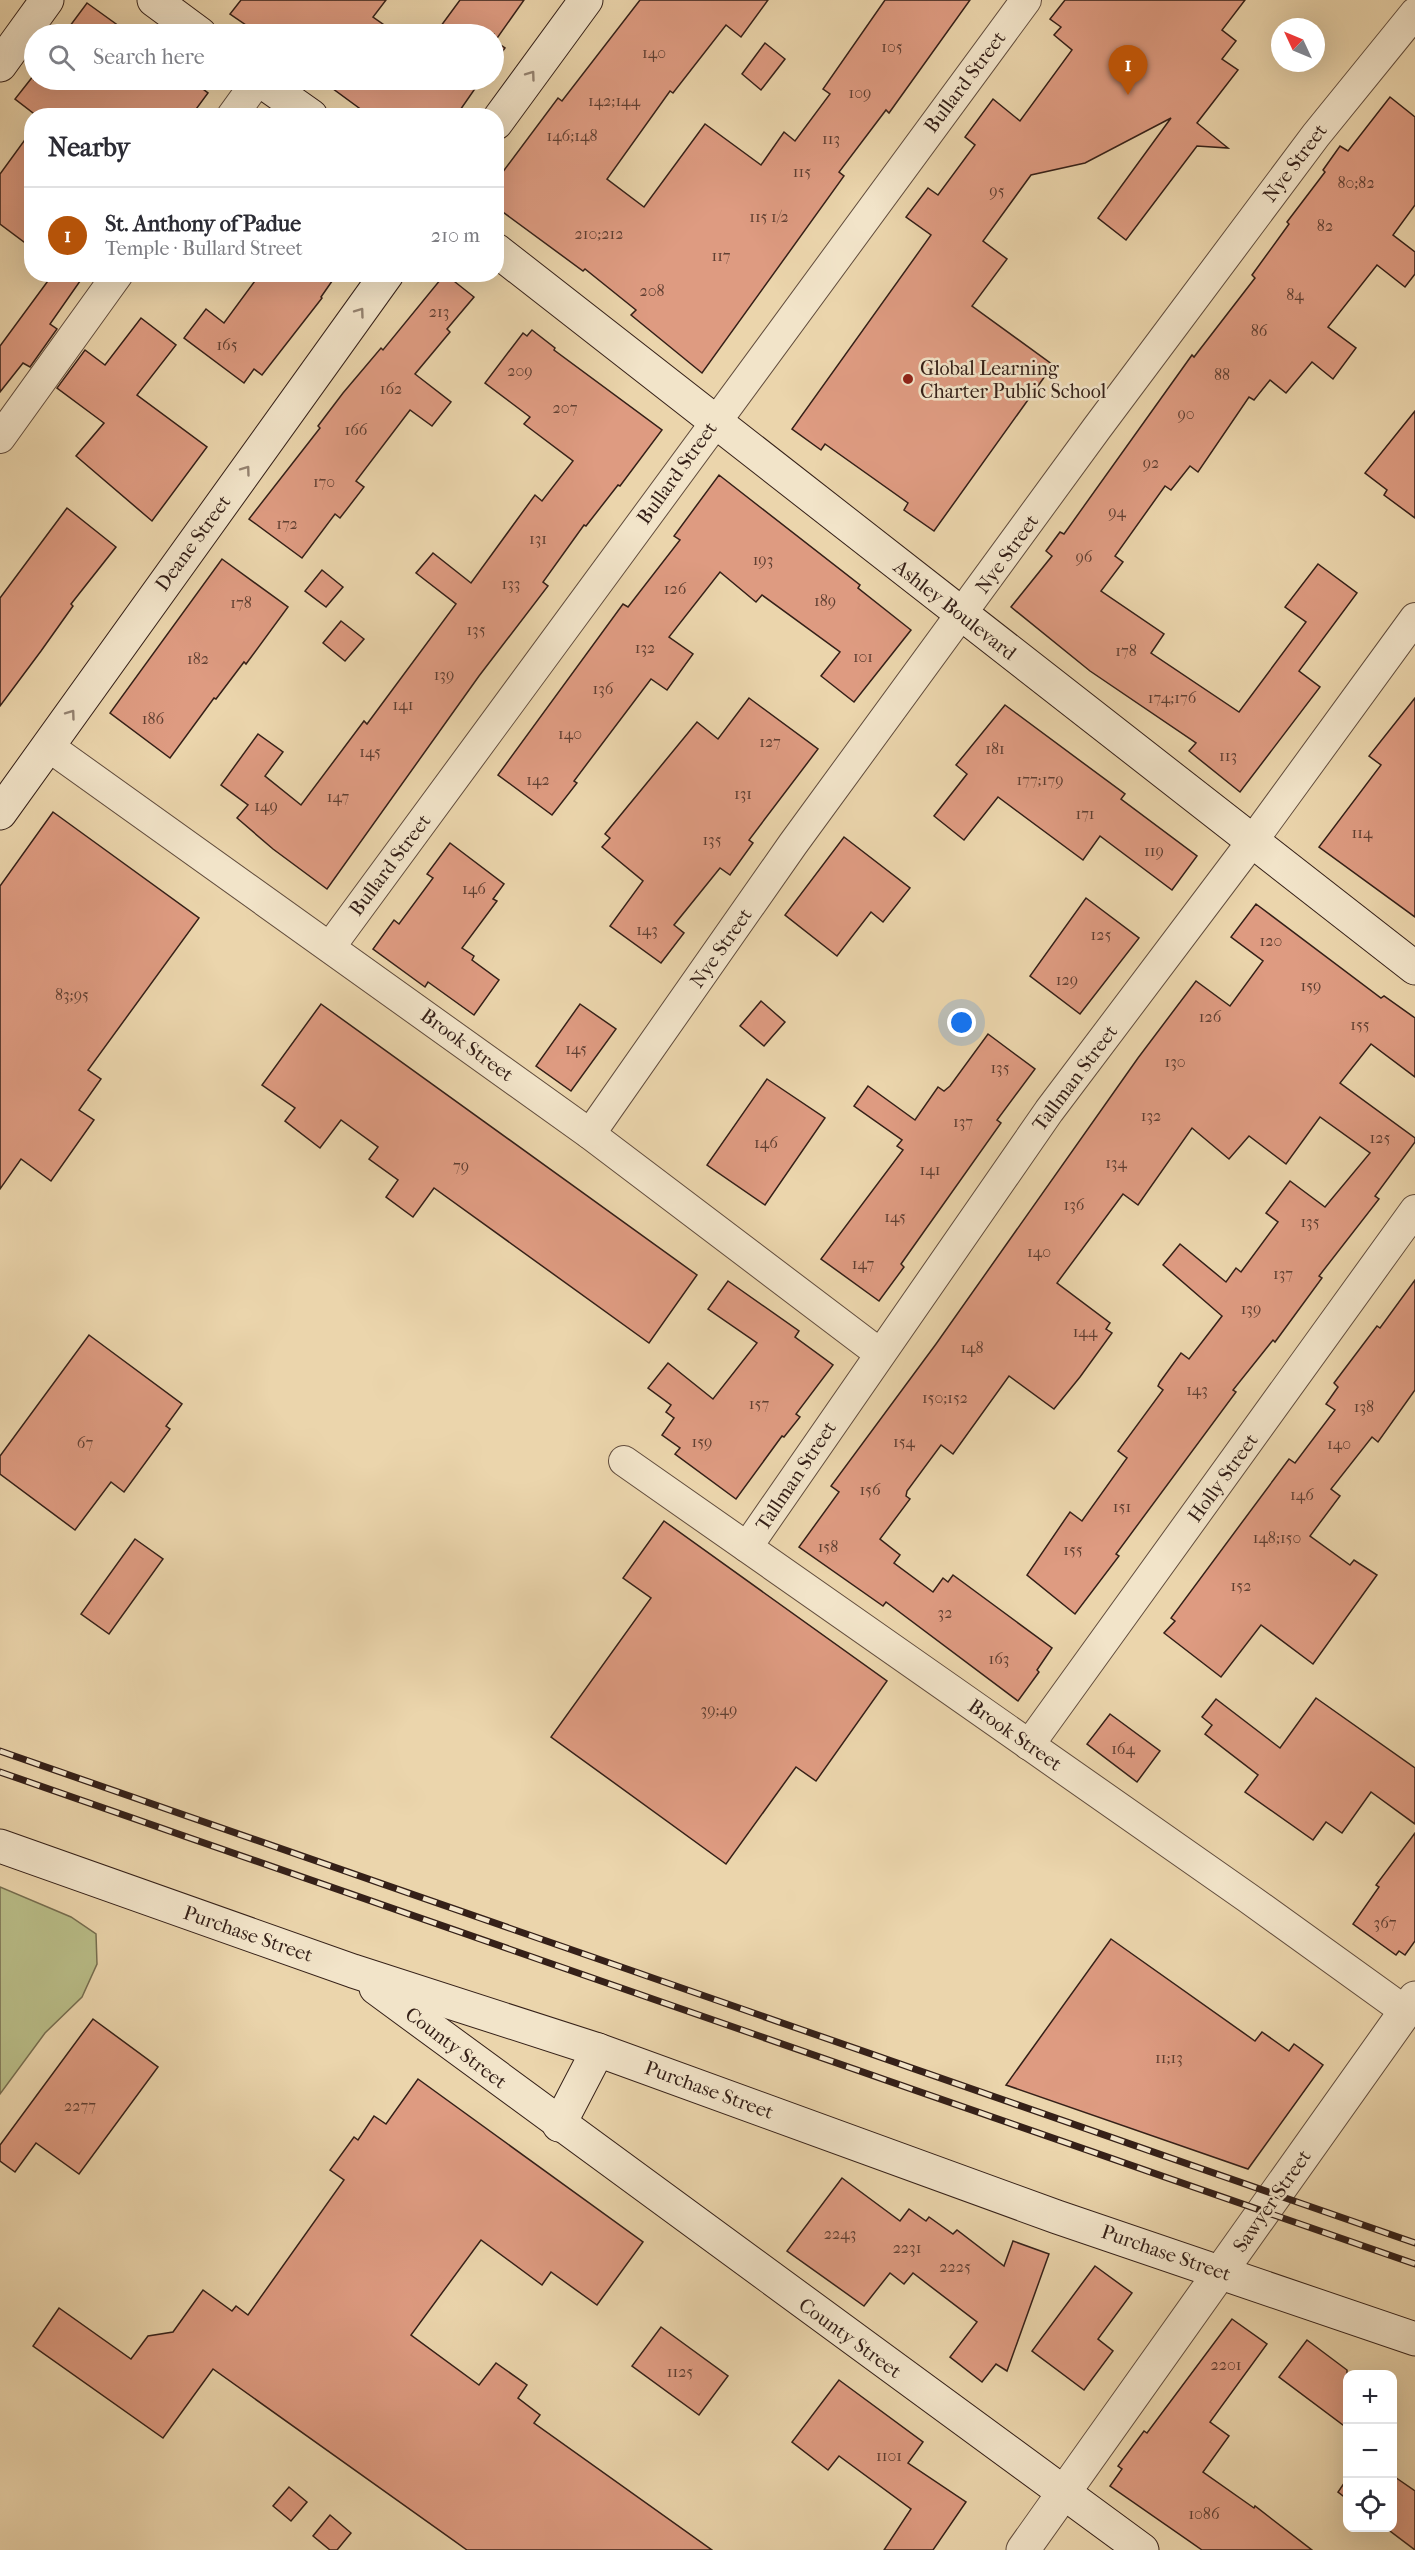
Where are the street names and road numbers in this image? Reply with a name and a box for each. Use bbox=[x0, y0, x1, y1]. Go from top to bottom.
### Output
street label: Bullard Street bbox=[919, 27, 1011, 137]
street label: Nye Street bbox=[1258, 119, 1332, 207]
street label: Bullard Street bbox=[632, 417, 722, 529]
street label: Deane Street bbox=[151, 491, 235, 595]
street label: Nye Street bbox=[971, 510, 1043, 598]
street label: Ashley Boulevard bbox=[888, 554, 1022, 666]
street label: Bullard Street bbox=[344, 810, 436, 920]
street label: Nye Street bbox=[685, 904, 757, 992]
street label: Brook Street bbox=[416, 1004, 518, 1086]
street label: Tallman Street bbox=[1028, 1020, 1122, 1136]
street label: Tallman Street bbox=[751, 1417, 841, 1535]
street label: Holly Street bbox=[1183, 1429, 1263, 1527]
street label: Brook Street bbox=[964, 1694, 1066, 1776]
street label: Purchase Street bbox=[180, 1901, 316, 1967]
street label: County Street bbox=[401, 2002, 511, 2094]
street label: Purchase Street bbox=[641, 2056, 777, 2124]
street label: Sawyer Street bbox=[1228, 2145, 1316, 2257]
street label: Purchase Street bbox=[1098, 2220, 1234, 2286]
street label: County Street bbox=[794, 2293, 906, 2383]

